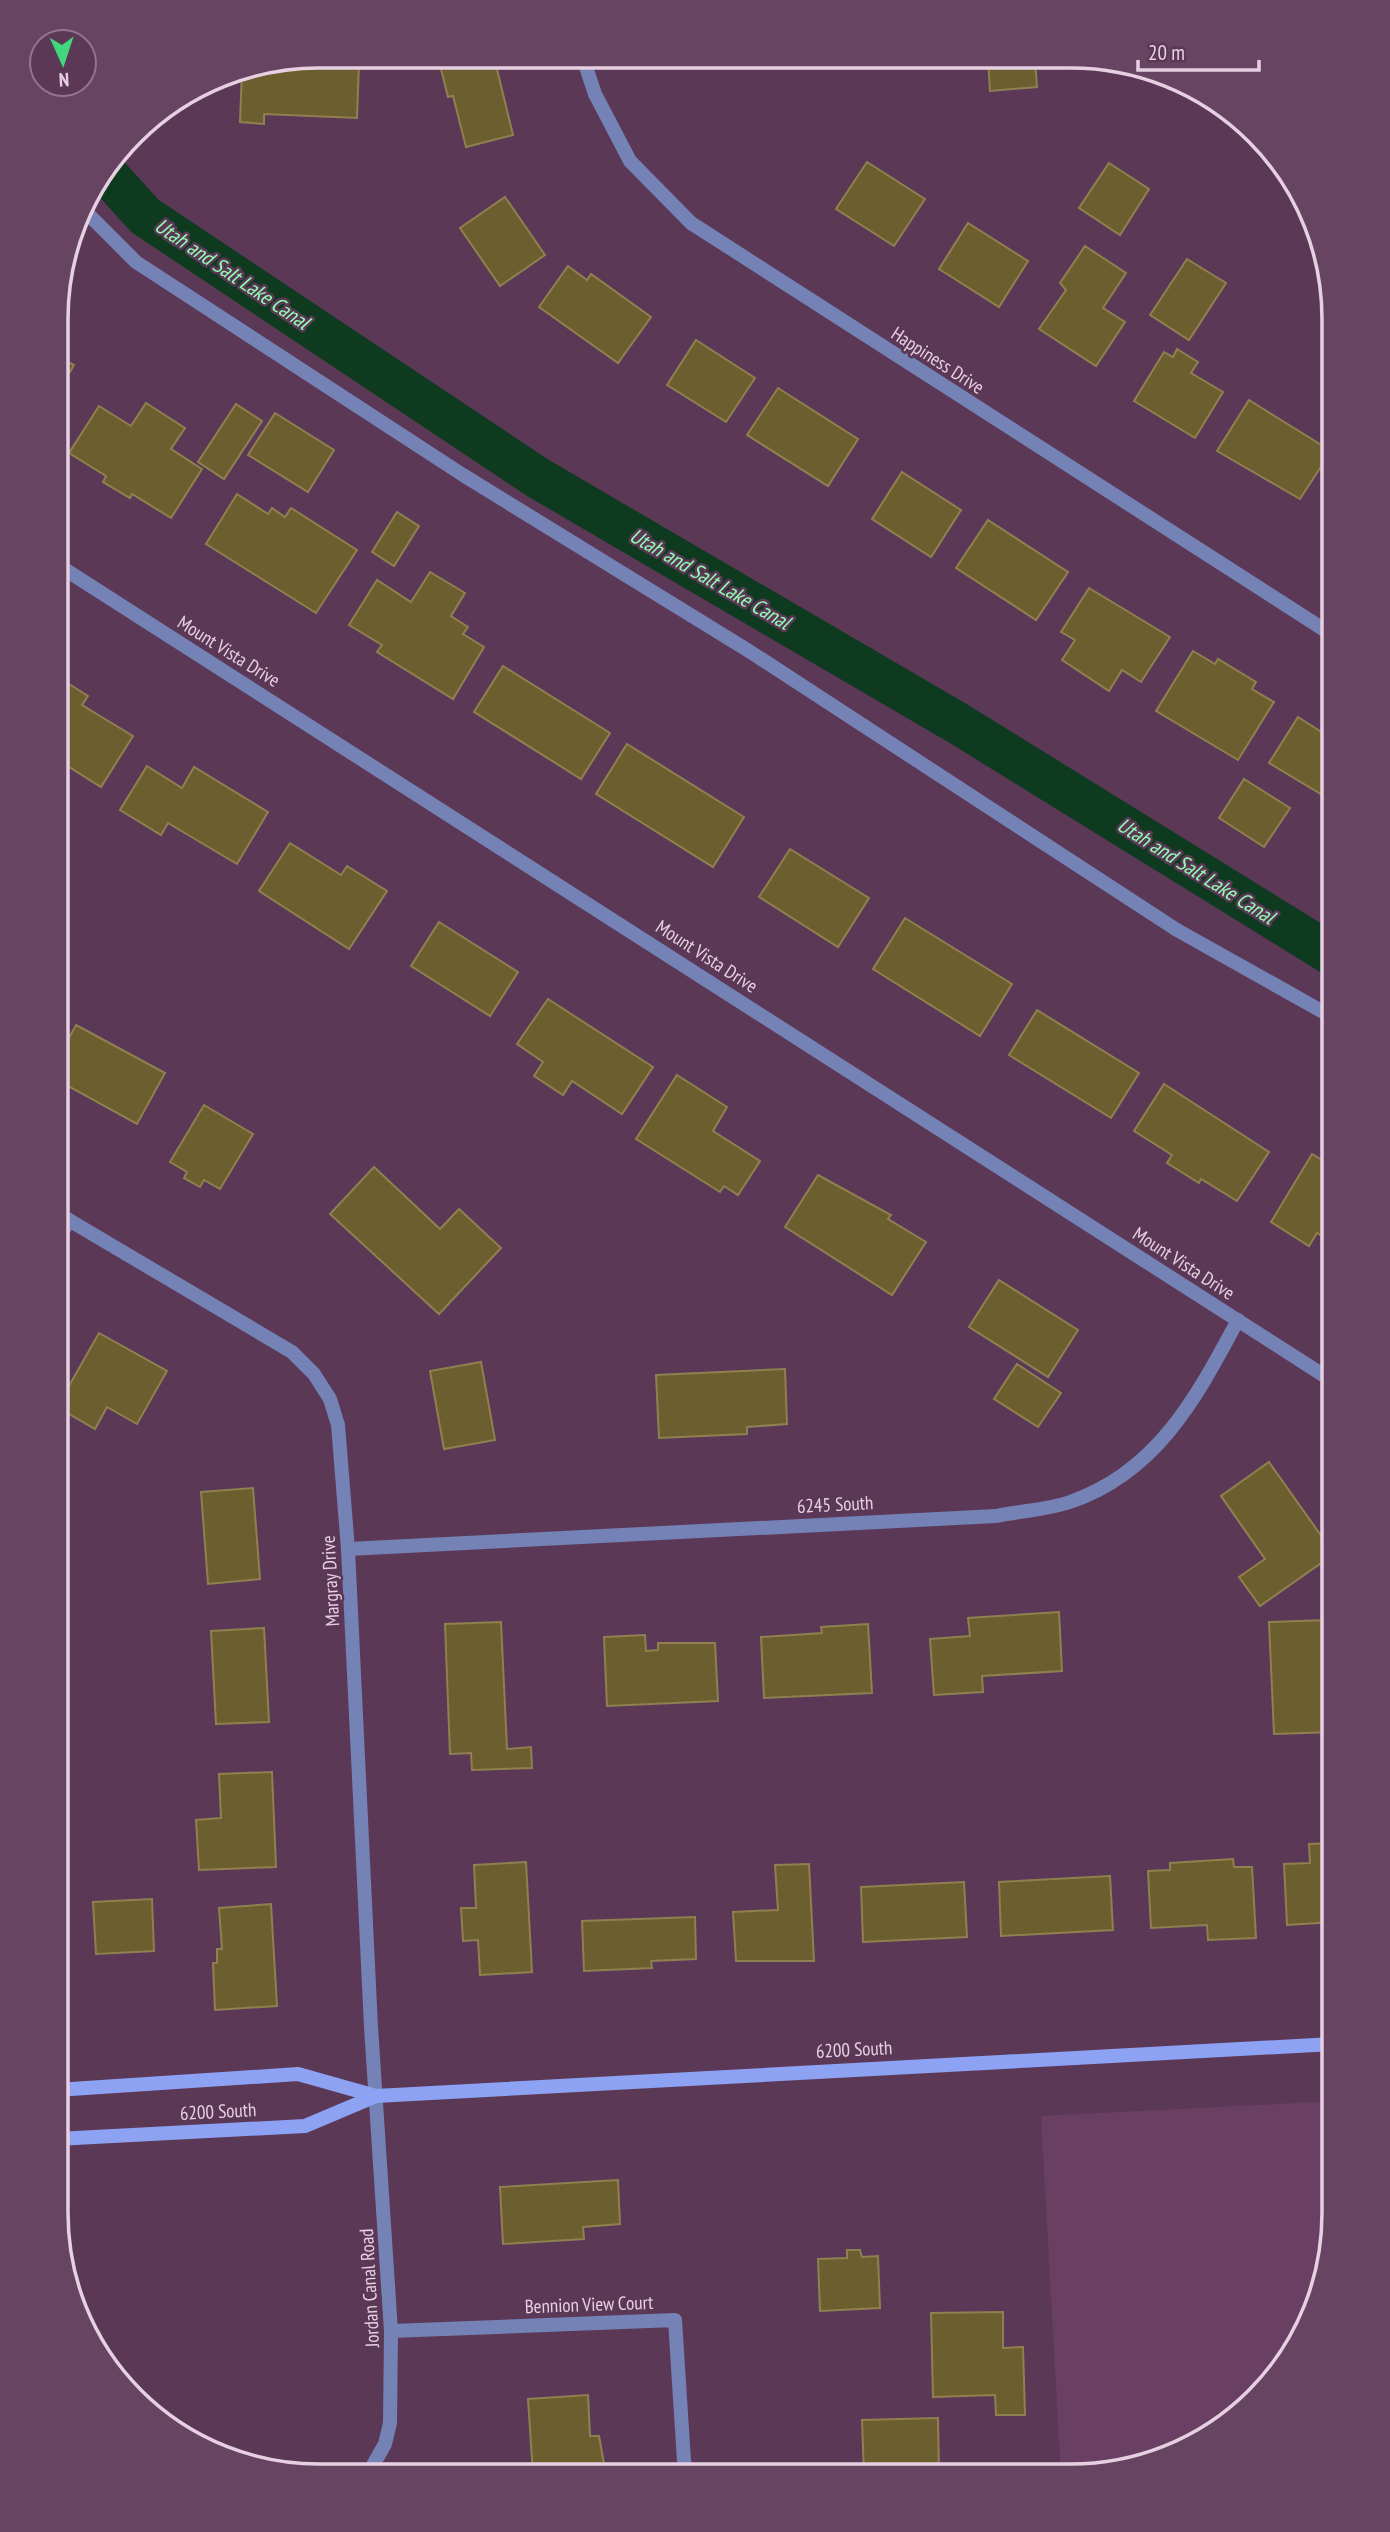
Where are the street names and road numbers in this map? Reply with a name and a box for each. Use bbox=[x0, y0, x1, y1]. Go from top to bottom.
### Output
street label: Happiness Drive bbox=[887, 321, 989, 399]
street label: Mount Vista Drive bbox=[173, 610, 285, 692]
street label: Mount Vista Drive bbox=[652, 914, 762, 998]
street label: Mount Vista Drive bbox=[1129, 1221, 1239, 1305]
street label: 6245 South bbox=[796, 1490, 874, 1518]
street label: Margray Drive bbox=[316, 1535, 344, 1627]
street label: 6200 South bbox=[815, 2035, 893, 2063]
street label: 6200 South bbox=[179, 2097, 257, 2125]
street label: Jordan Canal Road bbox=[354, 2228, 384, 2349]
street label: Bennion View Court bbox=[524, 2290, 655, 2318]

